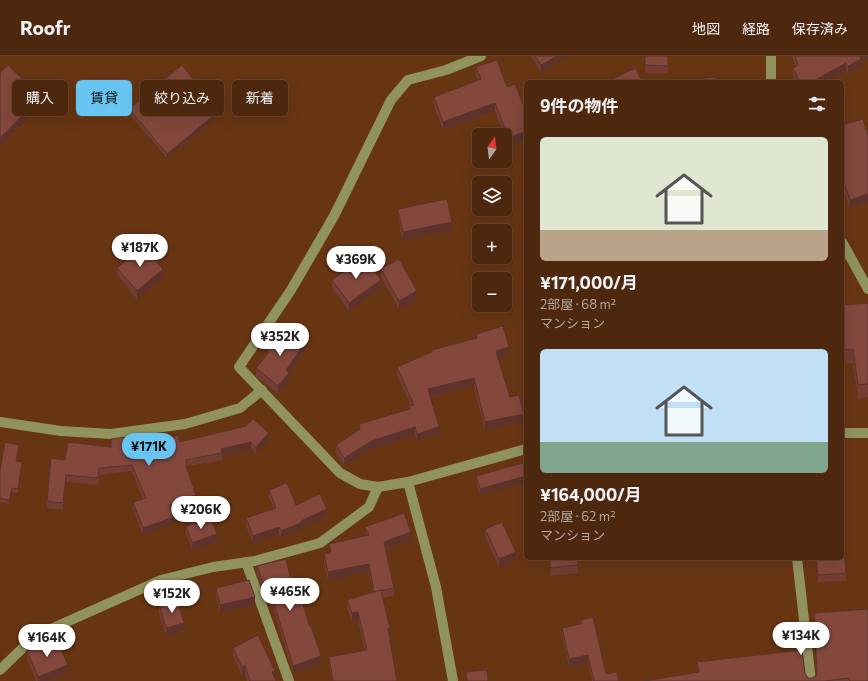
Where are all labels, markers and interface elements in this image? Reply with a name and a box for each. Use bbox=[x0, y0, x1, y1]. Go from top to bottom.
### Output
text: Roofr bbox=[20, 16, 71, 39]
text: 地図 bbox=[692, 20, 720, 37]
text: 経路 bbox=[742, 20, 770, 37]
text: 保存済み bbox=[792, 20, 848, 37]
chip: 購入 bbox=[12, 80, 68, 116]
chip: 賃貸 bbox=[76, 80, 132, 116]
chip: 絞り込み bbox=[140, 80, 224, 116]
chip: 新着 bbox=[232, 80, 288, 116]
icon: filters bbox=[806, 93, 828, 115]
text: 9件の物件 bbox=[540, 95, 619, 116]
north arrow bbox=[472, 128, 512, 168]
map controls bbox=[472, 128, 512, 312]
icon: home bbox=[648, 163, 720, 235]
button: layers bbox=[472, 176, 512, 216]
button: + bbox=[472, 224, 512, 264]
pin: ¥187K bbox=[112, 234, 168, 268]
text: ¥187K bbox=[121, 239, 159, 255]
pin: ¥369K bbox=[328, 246, 384, 280]
text: ¥369K bbox=[336, 251, 376, 267]
button: − bbox=[472, 272, 512, 312]
text: ¥171,000/月 bbox=[540, 272, 638, 293]
text: 2部屋 · 68 m² bbox=[540, 296, 616, 312]
text: マンション bbox=[540, 315, 605, 331]
pin: ¥352K bbox=[252, 323, 308, 357]
text: ¥352K bbox=[260, 328, 300, 344]
icon: home bbox=[648, 375, 720, 447]
pin: ¥171K bbox=[121, 433, 177, 467]
text: ¥171K bbox=[131, 438, 167, 454]
text: ¥164,000/月 bbox=[540, 484, 642, 505]
pin: ¥206K bbox=[173, 496, 229, 530]
text: ¥206K bbox=[180, 501, 222, 517]
text: 2部屋 · 62 m² bbox=[540, 508, 615, 524]
text: マンション bbox=[540, 527, 605, 543]
pin: ¥465K bbox=[262, 578, 318, 612]
pin: ¥152K bbox=[144, 580, 200, 614]
text: ¥465K bbox=[269, 583, 311, 599]
text: ¥152K bbox=[153, 585, 191, 601]
pin: ¥134K bbox=[773, 622, 829, 656]
pin: ¥164K bbox=[19, 624, 75, 658]
text: ¥134K bbox=[782, 627, 820, 643]
text: ¥164K bbox=[27, 629, 67, 645]

